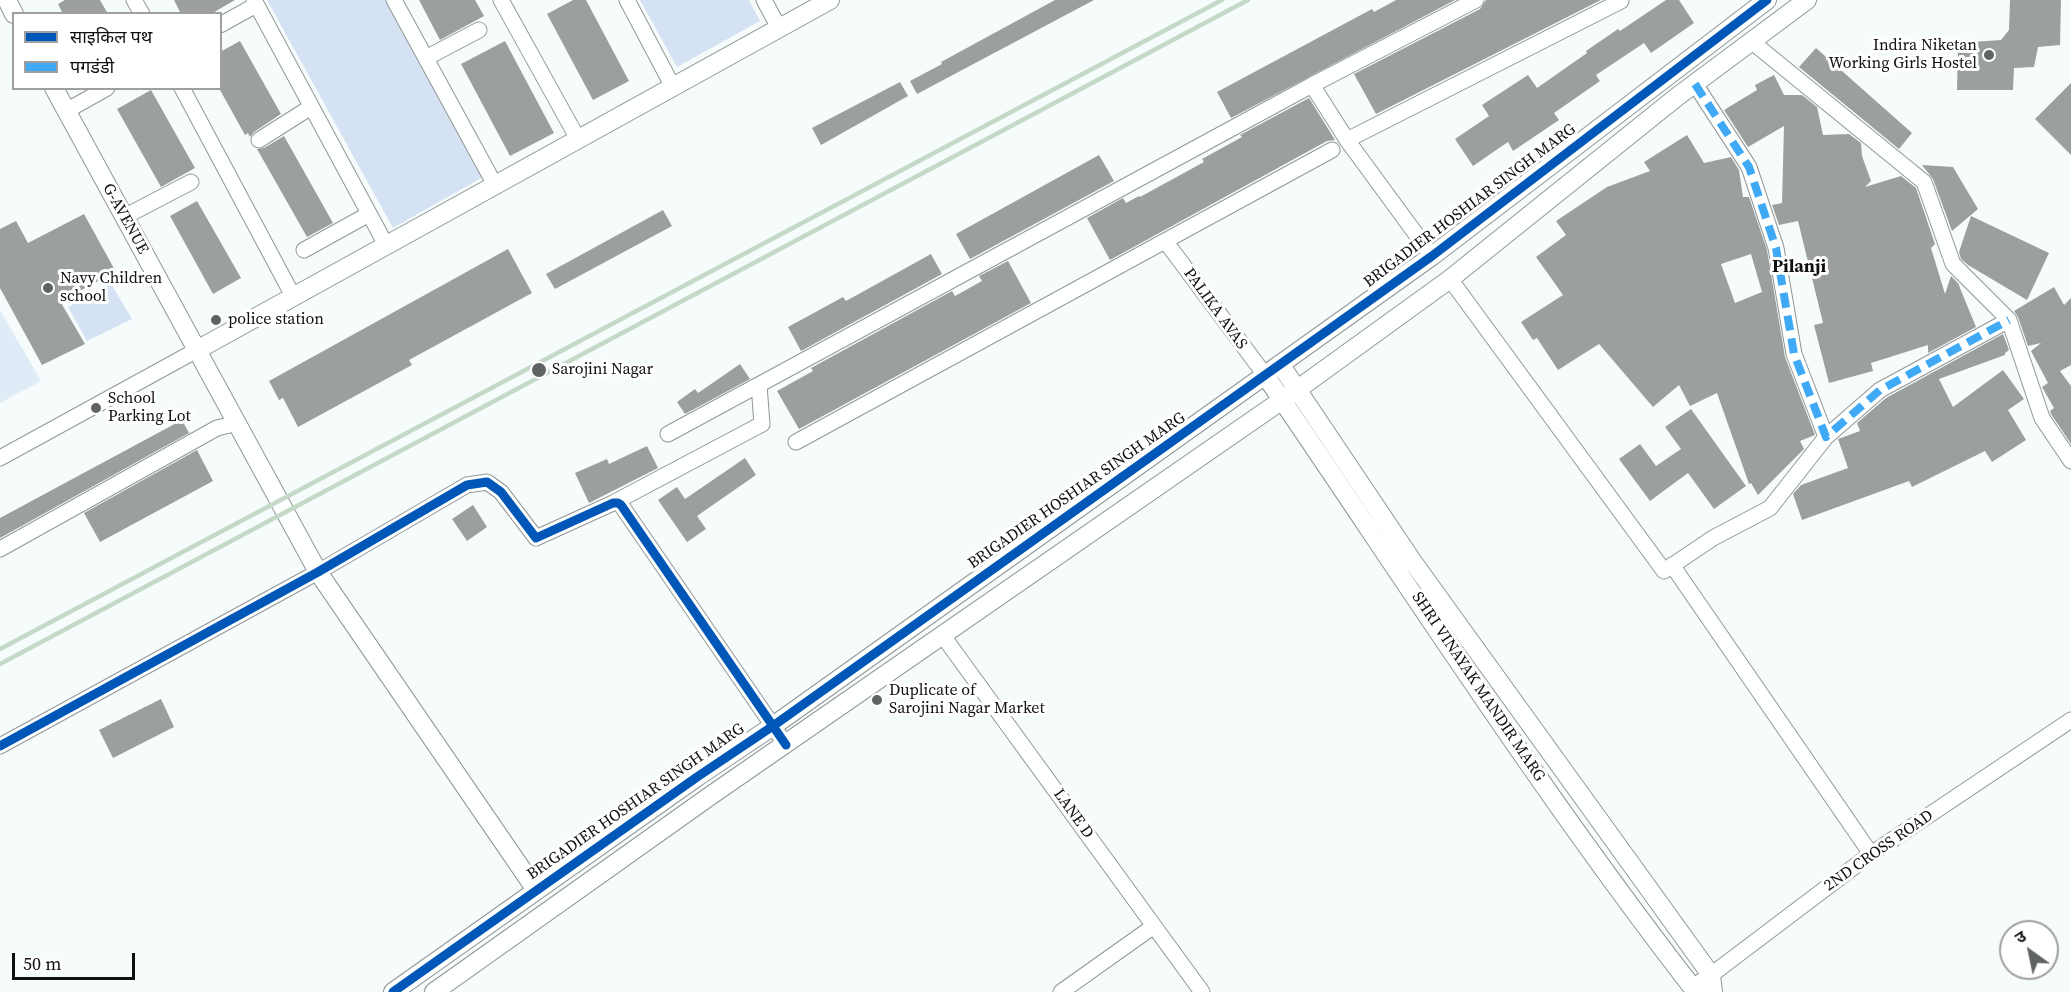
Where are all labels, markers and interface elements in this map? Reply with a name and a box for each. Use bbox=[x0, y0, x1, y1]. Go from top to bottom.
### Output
legend bbox=[12, 12, 222, 90]
text: साइकिल पथ bbox=[70, 24, 152, 49]
place label: Indira Niketan Working Girls Hostel bbox=[1828, 36, 1977, 74]
marker: Indira Niketan Working Girls Hostel bbox=[1982, 48, 1996, 62]
text: पगडंडी bbox=[70, 54, 114, 79]
street label: BRIGADIER HOSHIAR SINGH MARG bbox=[1360, 120, 1580, 292]
street label: G-AVENUE bbox=[98, 180, 152, 258]
district label: Pilanji bbox=[1772, 256, 1826, 278]
street label: PALIKA AVAS bbox=[1179, 265, 1251, 353]
place label: Navy Children school bbox=[60, 269, 162, 307]
marker: Navy Children school bbox=[41, 281, 55, 295]
place label: police station bbox=[228, 310, 324, 330]
marker: police station bbox=[209, 313, 223, 327]
place label: Sarojini Nagar bbox=[552, 360, 653, 380]
marker: Sarojini Nagar bbox=[530, 361, 548, 379]
place label: School Parking Lot bbox=[108, 389, 191, 427]
marker: School Parking Lot bbox=[89, 401, 103, 415]
street label: BRIGADIER HOSHIAR SINGH MARG bbox=[965, 408, 1189, 574]
street label: SHRI VINAYAK MANDIR MARG bbox=[1407, 589, 1549, 785]
place label: Duplicate of Sarojini Nagar Market bbox=[889, 681, 1045, 719]
marker: Duplicate of Sarojini Nagar Market bbox=[870, 693, 884, 707]
street label: BRIGADIER HOSHIAR SINGH MARG bbox=[524, 719, 748, 885]
street label: LANE D bbox=[1049, 786, 1097, 842]
street label: 2ND CROSS ROAD bbox=[1821, 806, 1937, 896]
north arrow bbox=[1999, 920, 2059, 980]
text: उ bbox=[2010, 925, 2030, 948]
scale bar bbox=[15, 941, 138, 979]
text: 50 m bbox=[23, 951, 61, 976]

